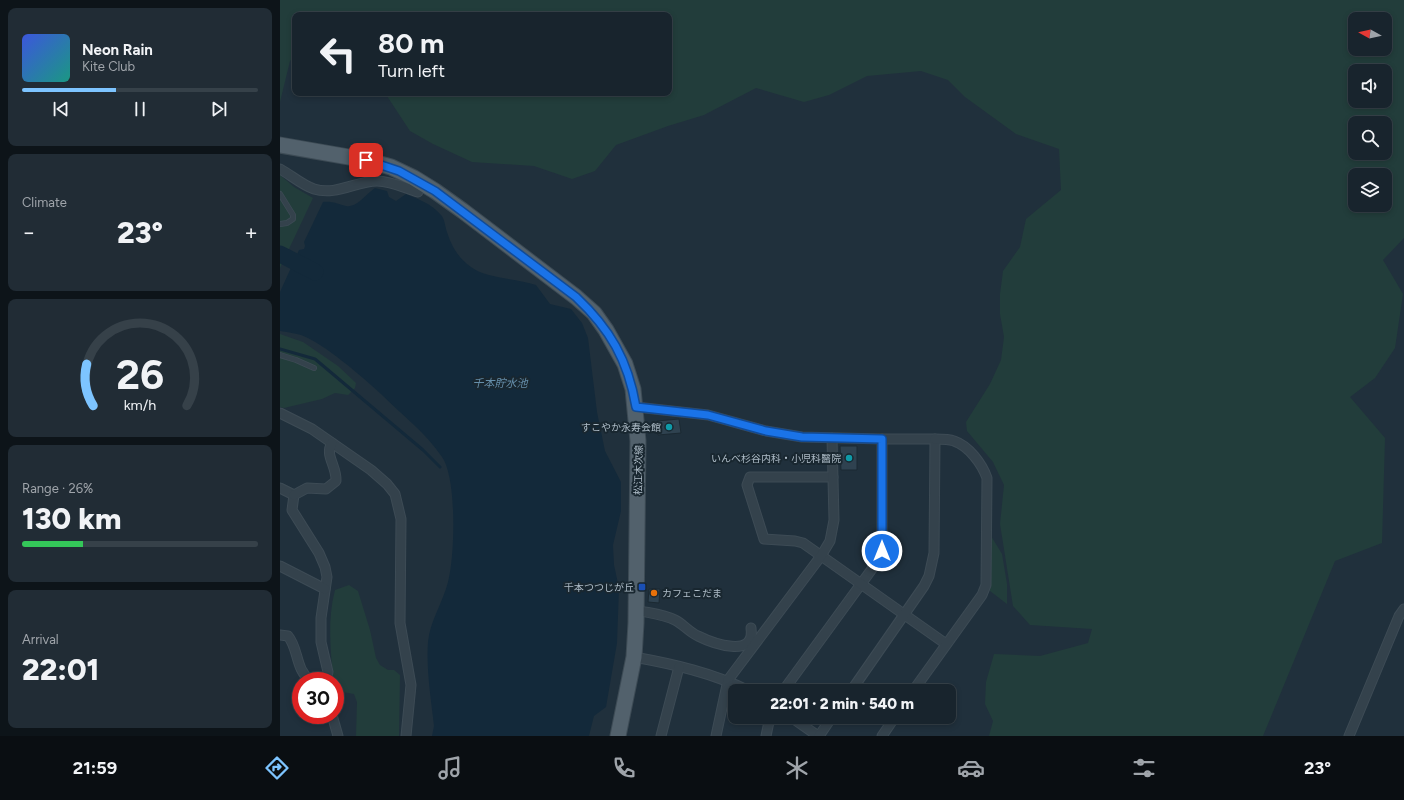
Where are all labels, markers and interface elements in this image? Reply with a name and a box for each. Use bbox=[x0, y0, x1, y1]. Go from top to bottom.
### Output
north arrow bbox=[1348, 12, 1392, 56]
map controls bbox=[1348, 12, 1392, 212]
text: 80 m bbox=[378, 26, 444, 60]
icon: left bbox=[312, 28, 364, 80]
text: Neon Rain bbox=[82, 41, 153, 59]
text: Kite Club bbox=[82, 59, 135, 74]
text: Turn left bbox=[378, 60, 445, 82]
button: sound bbox=[1348, 64, 1392, 108]
icon: previous bbox=[50, 98, 72, 120]
icon: pause bbox=[129, 98, 151, 120]
icon: next bbox=[208, 98, 230, 120]
button: search bbox=[1348, 116, 1392, 160]
pin bbox=[349, 143, 383, 177]
icon: arrive bbox=[355, 149, 377, 171]
button: layers bbox=[1348, 168, 1392, 212]
text: Climate bbox=[22, 195, 67, 210]
text: 23° bbox=[117, 214, 163, 251]
text: − bbox=[22, 219, 36, 246]
text: + bbox=[244, 219, 258, 246]
text: 26 bbox=[116, 349, 164, 399]
water label: 千本貯水池 bbox=[473, 377, 528, 390]
text: km/h bbox=[124, 396, 156, 414]
place label: すこやか永寿会館 bbox=[581, 421, 661, 434]
marker: すこやか永寿会館 bbox=[664, 422, 674, 432]
street label: 松江木次線 bbox=[632, 445, 645, 495]
place label: いんべ杉谷内科・小児科醫院 bbox=[711, 452, 841, 465]
marker: いんべ杉谷内科・小児科醫院 bbox=[844, 453, 854, 463]
text: Range · 26% bbox=[22, 481, 93, 496]
text: 130 km bbox=[22, 500, 121, 537]
position arrow bbox=[861, 530, 903, 572]
place label: 千本つつじが丘 bbox=[564, 581, 634, 594]
marker: 千本つつじが丘 bbox=[637, 582, 647, 592]
place label: カフェこだま bbox=[662, 587, 722, 600]
marker: カフェこだま bbox=[649, 588, 659, 598]
text: Arrival bbox=[22, 632, 59, 647]
text: 22:01 bbox=[22, 651, 99, 688]
speed limit sign: 30 bbox=[292, 672, 344, 724]
text: 22:01 · 2 min · 540 m bbox=[770, 695, 914, 713]
icon: directions bbox=[263, 754, 291, 782]
icon: music bbox=[436, 754, 464, 782]
icon: phone bbox=[610, 754, 638, 782]
icon: climate bbox=[783, 754, 811, 782]
icon: car bbox=[957, 754, 985, 782]
icon: filters bbox=[1130, 754, 1158, 782]
text: 21:59 bbox=[73, 757, 117, 779]
text: 23° bbox=[1304, 757, 1331, 779]

